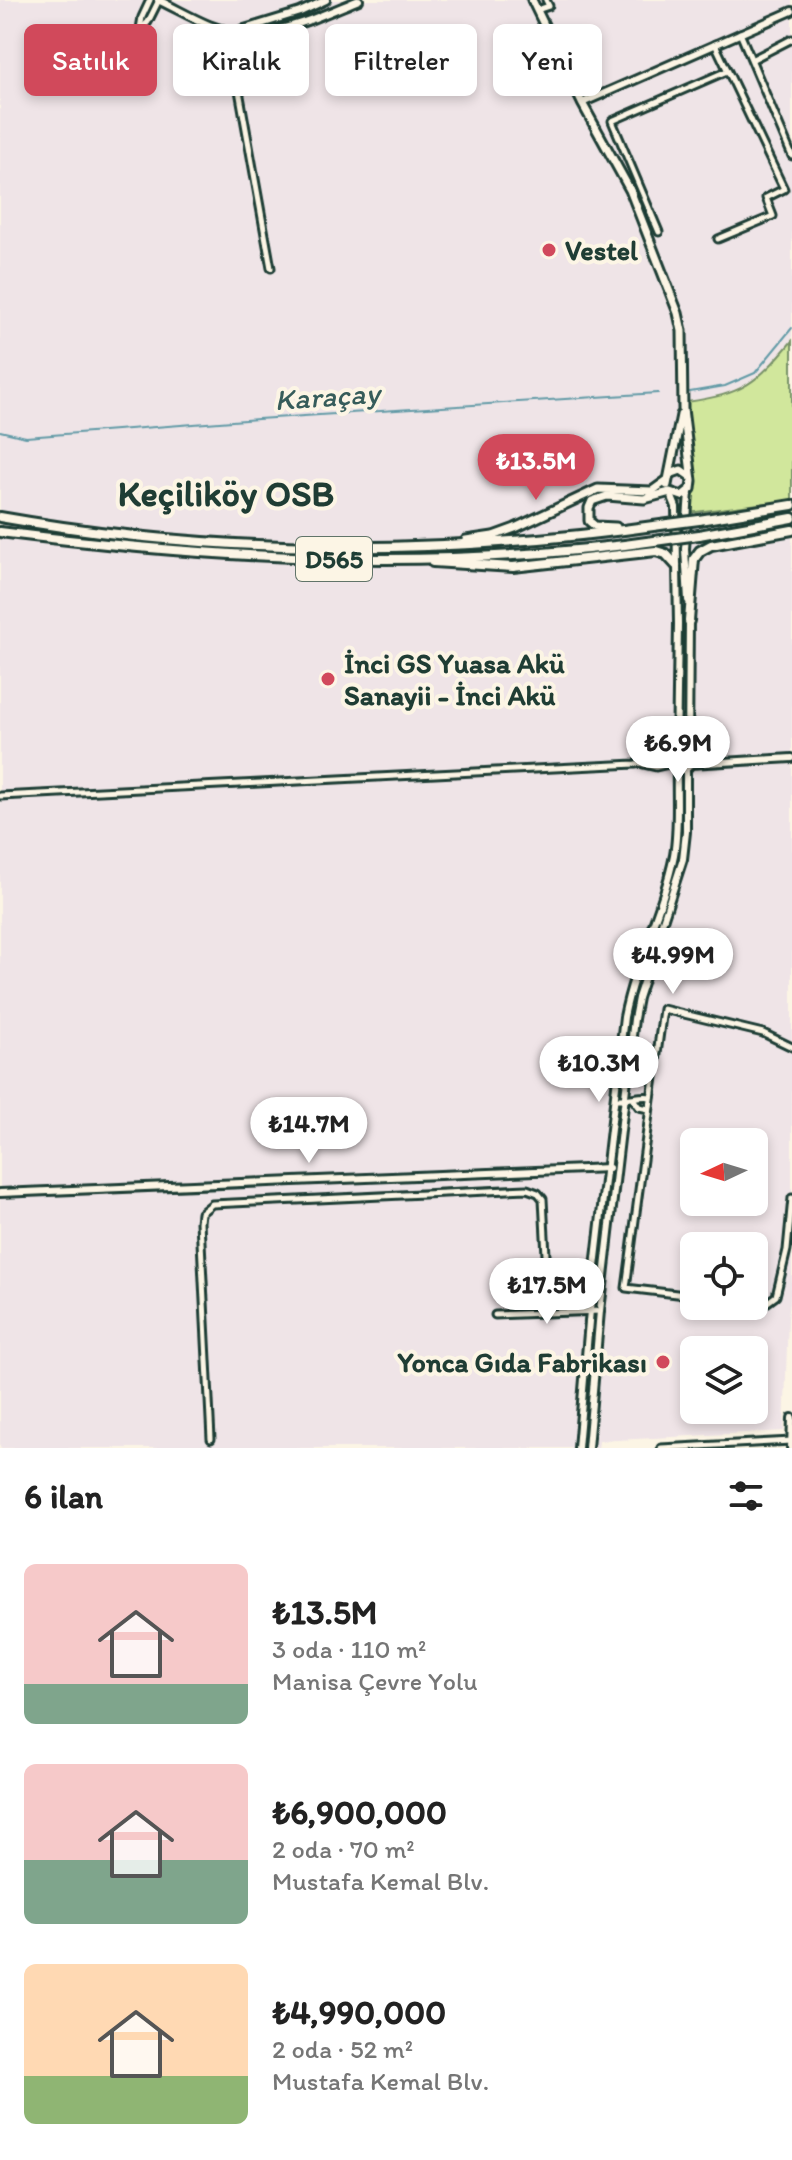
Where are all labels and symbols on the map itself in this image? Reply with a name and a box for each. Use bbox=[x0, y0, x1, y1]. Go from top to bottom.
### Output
place label: Vestel bbox=[565, 233, 638, 267]
marker: Vestel bbox=[540, 241, 558, 259]
water label: Karaçay bbox=[273, 374, 384, 418]
pin: ₺13.5M bbox=[471, 434, 601, 502]
district label: Keçiliköy OSB bbox=[118, 472, 334, 515]
road number: D565 bbox=[296, 537, 372, 581]
place label: İnci GS Yuasa Akü Sanayii - İnci Akü bbox=[344, 646, 565, 712]
marker: İnci GS Yuasa Akü Sanayii - İnci Akü bbox=[319, 670, 337, 688]
pin: ₺6.9M bbox=[622, 716, 734, 784]
pin: ₺4.99M bbox=[608, 928, 738, 996]
pin: ₺10.3M bbox=[534, 1036, 664, 1104]
pin: ₺14.7M bbox=[244, 1097, 374, 1165]
north arrow bbox=[680, 1128, 768, 1216]
pin: ₺17.5M bbox=[482, 1258, 612, 1326]
place label: Yonca Gıda Fabrikası bbox=[396, 1345, 647, 1379]
marker: Yonca Gıda Fabrikası bbox=[654, 1353, 672, 1371]

